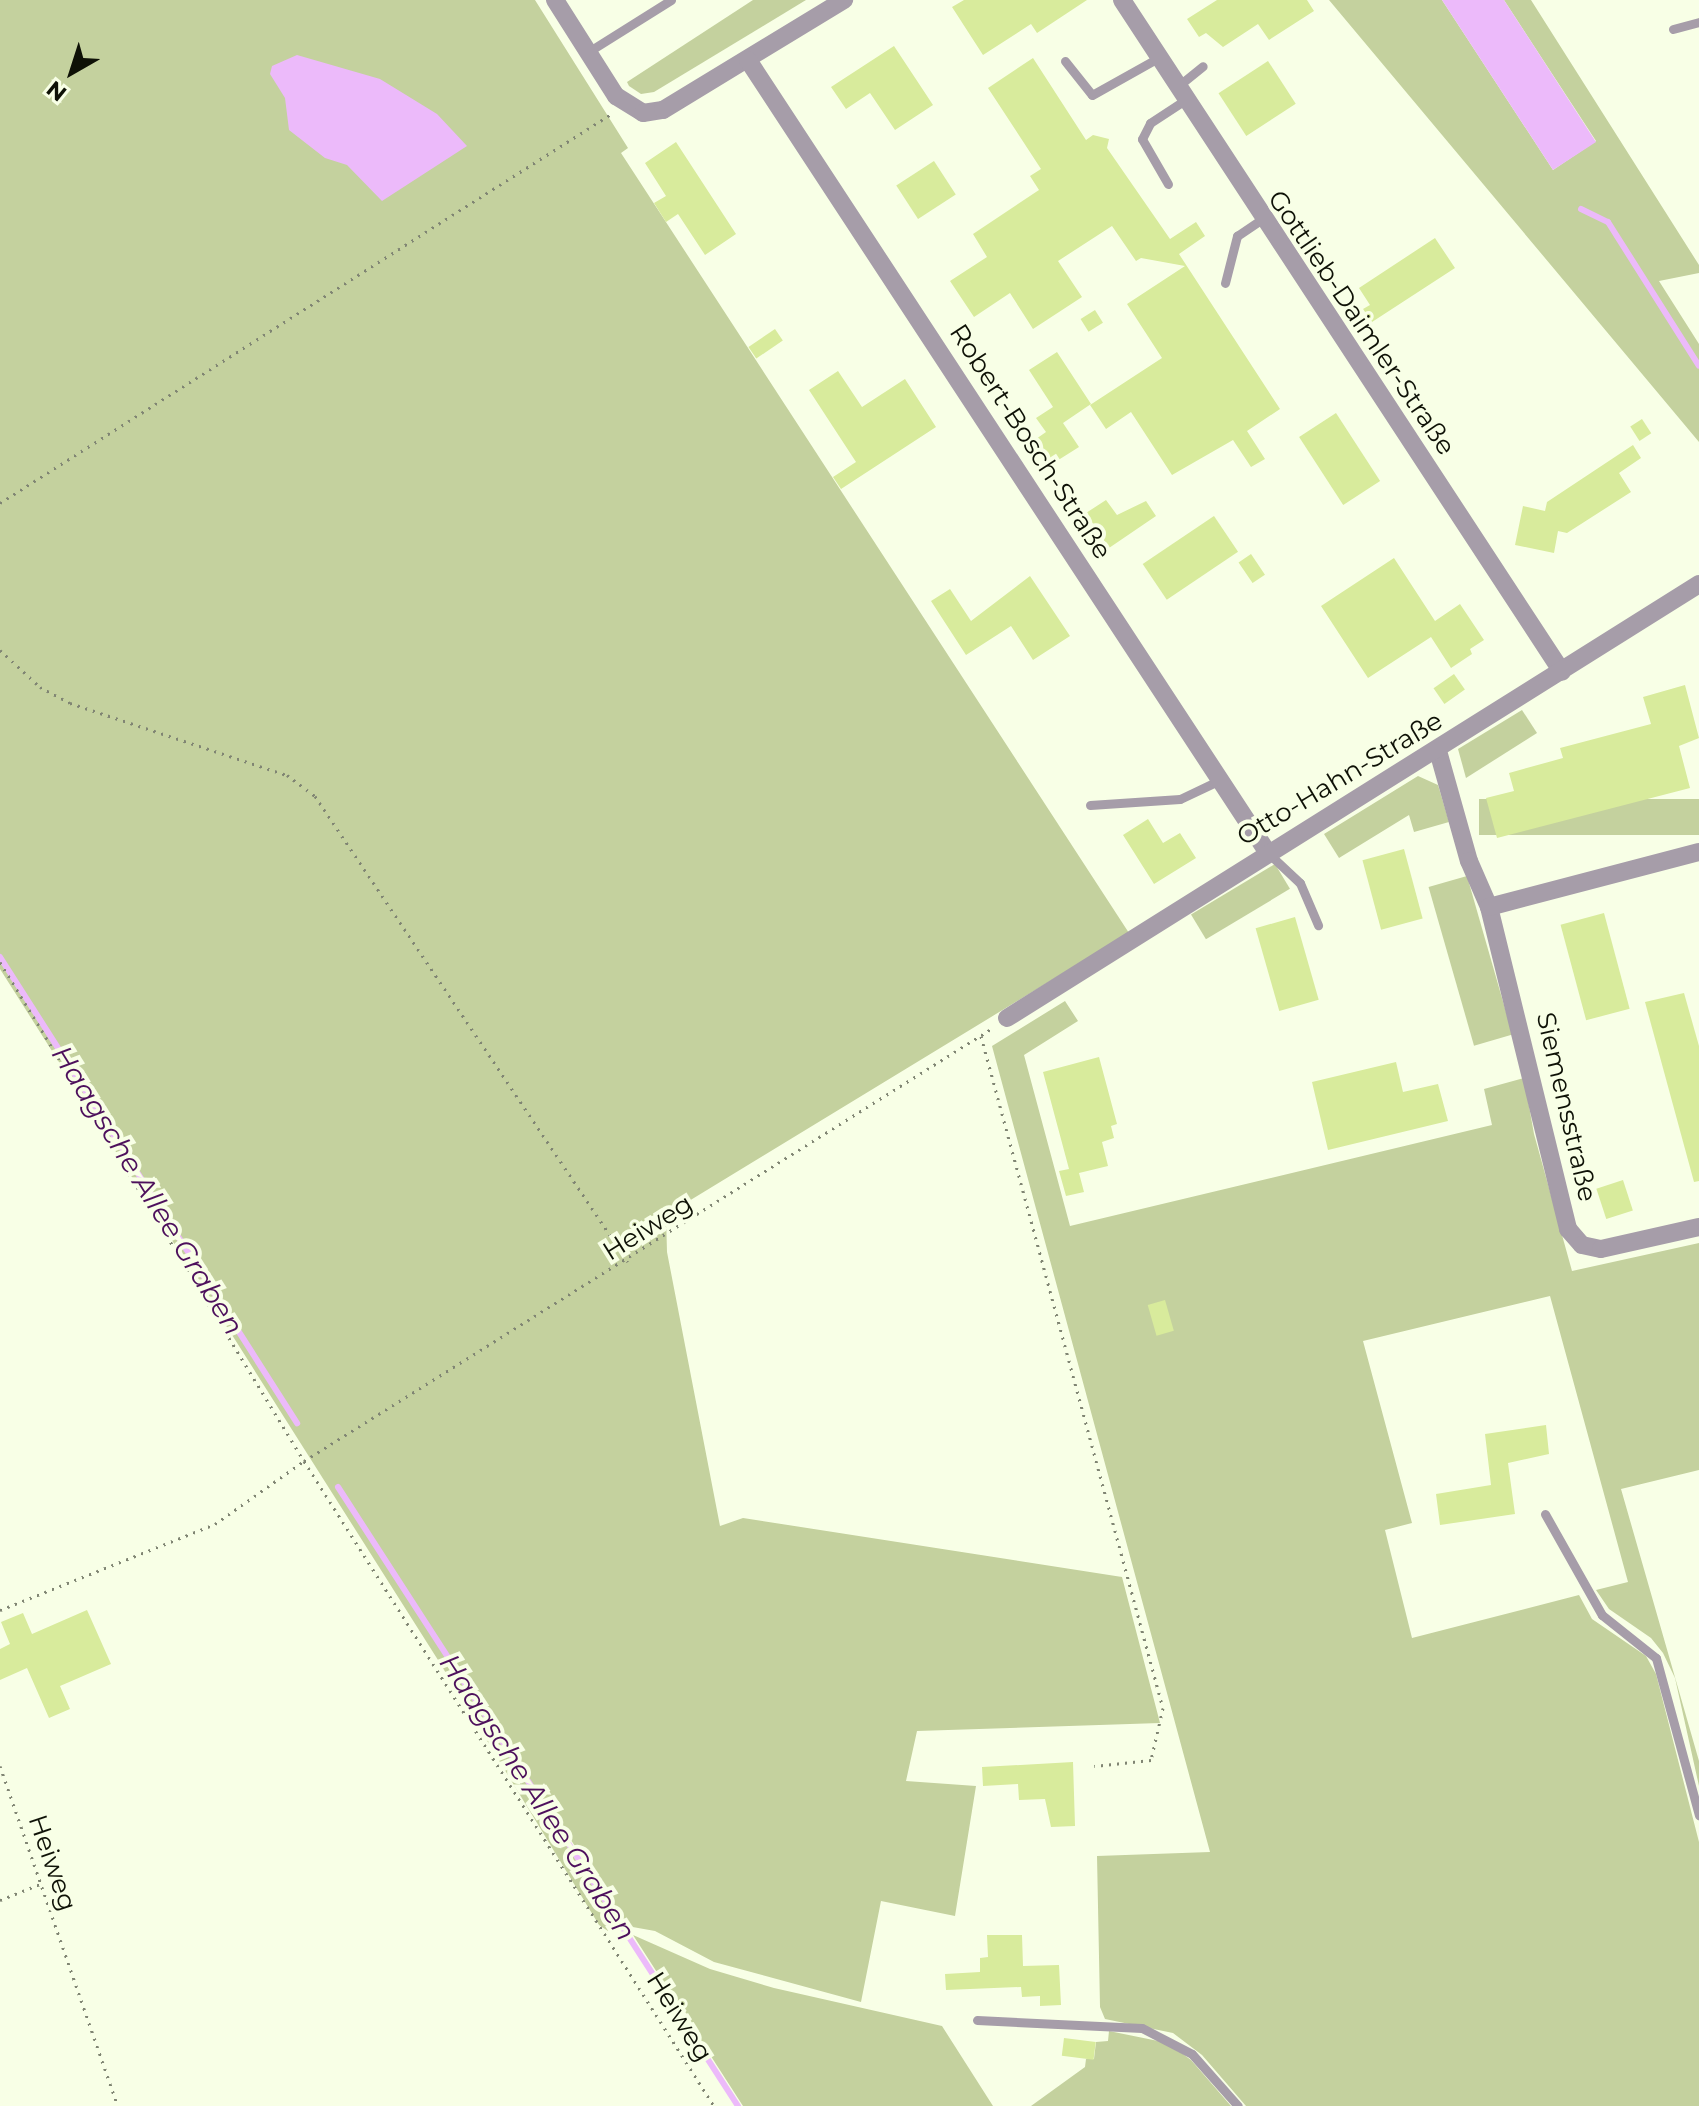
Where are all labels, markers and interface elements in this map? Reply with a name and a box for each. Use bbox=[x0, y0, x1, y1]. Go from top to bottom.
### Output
north arrow bbox=[32, 32, 112, 112]
text: N bbox=[41, 75, 72, 107]
street label: Gottlieb-Daimler-Straße bbox=[1261, 185, 1461, 461]
street label: Robert-Bosch-Straße bbox=[942, 319, 1118, 565]
street label: Otto-Hahn-Straße bbox=[1232, 705, 1448, 853]
street label: Siemensstraße bbox=[1529, 1009, 1603, 1205]
water label: Haagsche Allee Graben bbox=[45, 1039, 251, 1341]
street label: Heiweg bbox=[597, 1188, 699, 1268]
water label: Haagsche Allee Graben bbox=[433, 1647, 643, 1947]
street label: Heiweg bbox=[21, 1811, 83, 1915]
street label: Heiweg bbox=[639, 1966, 719, 2068]

